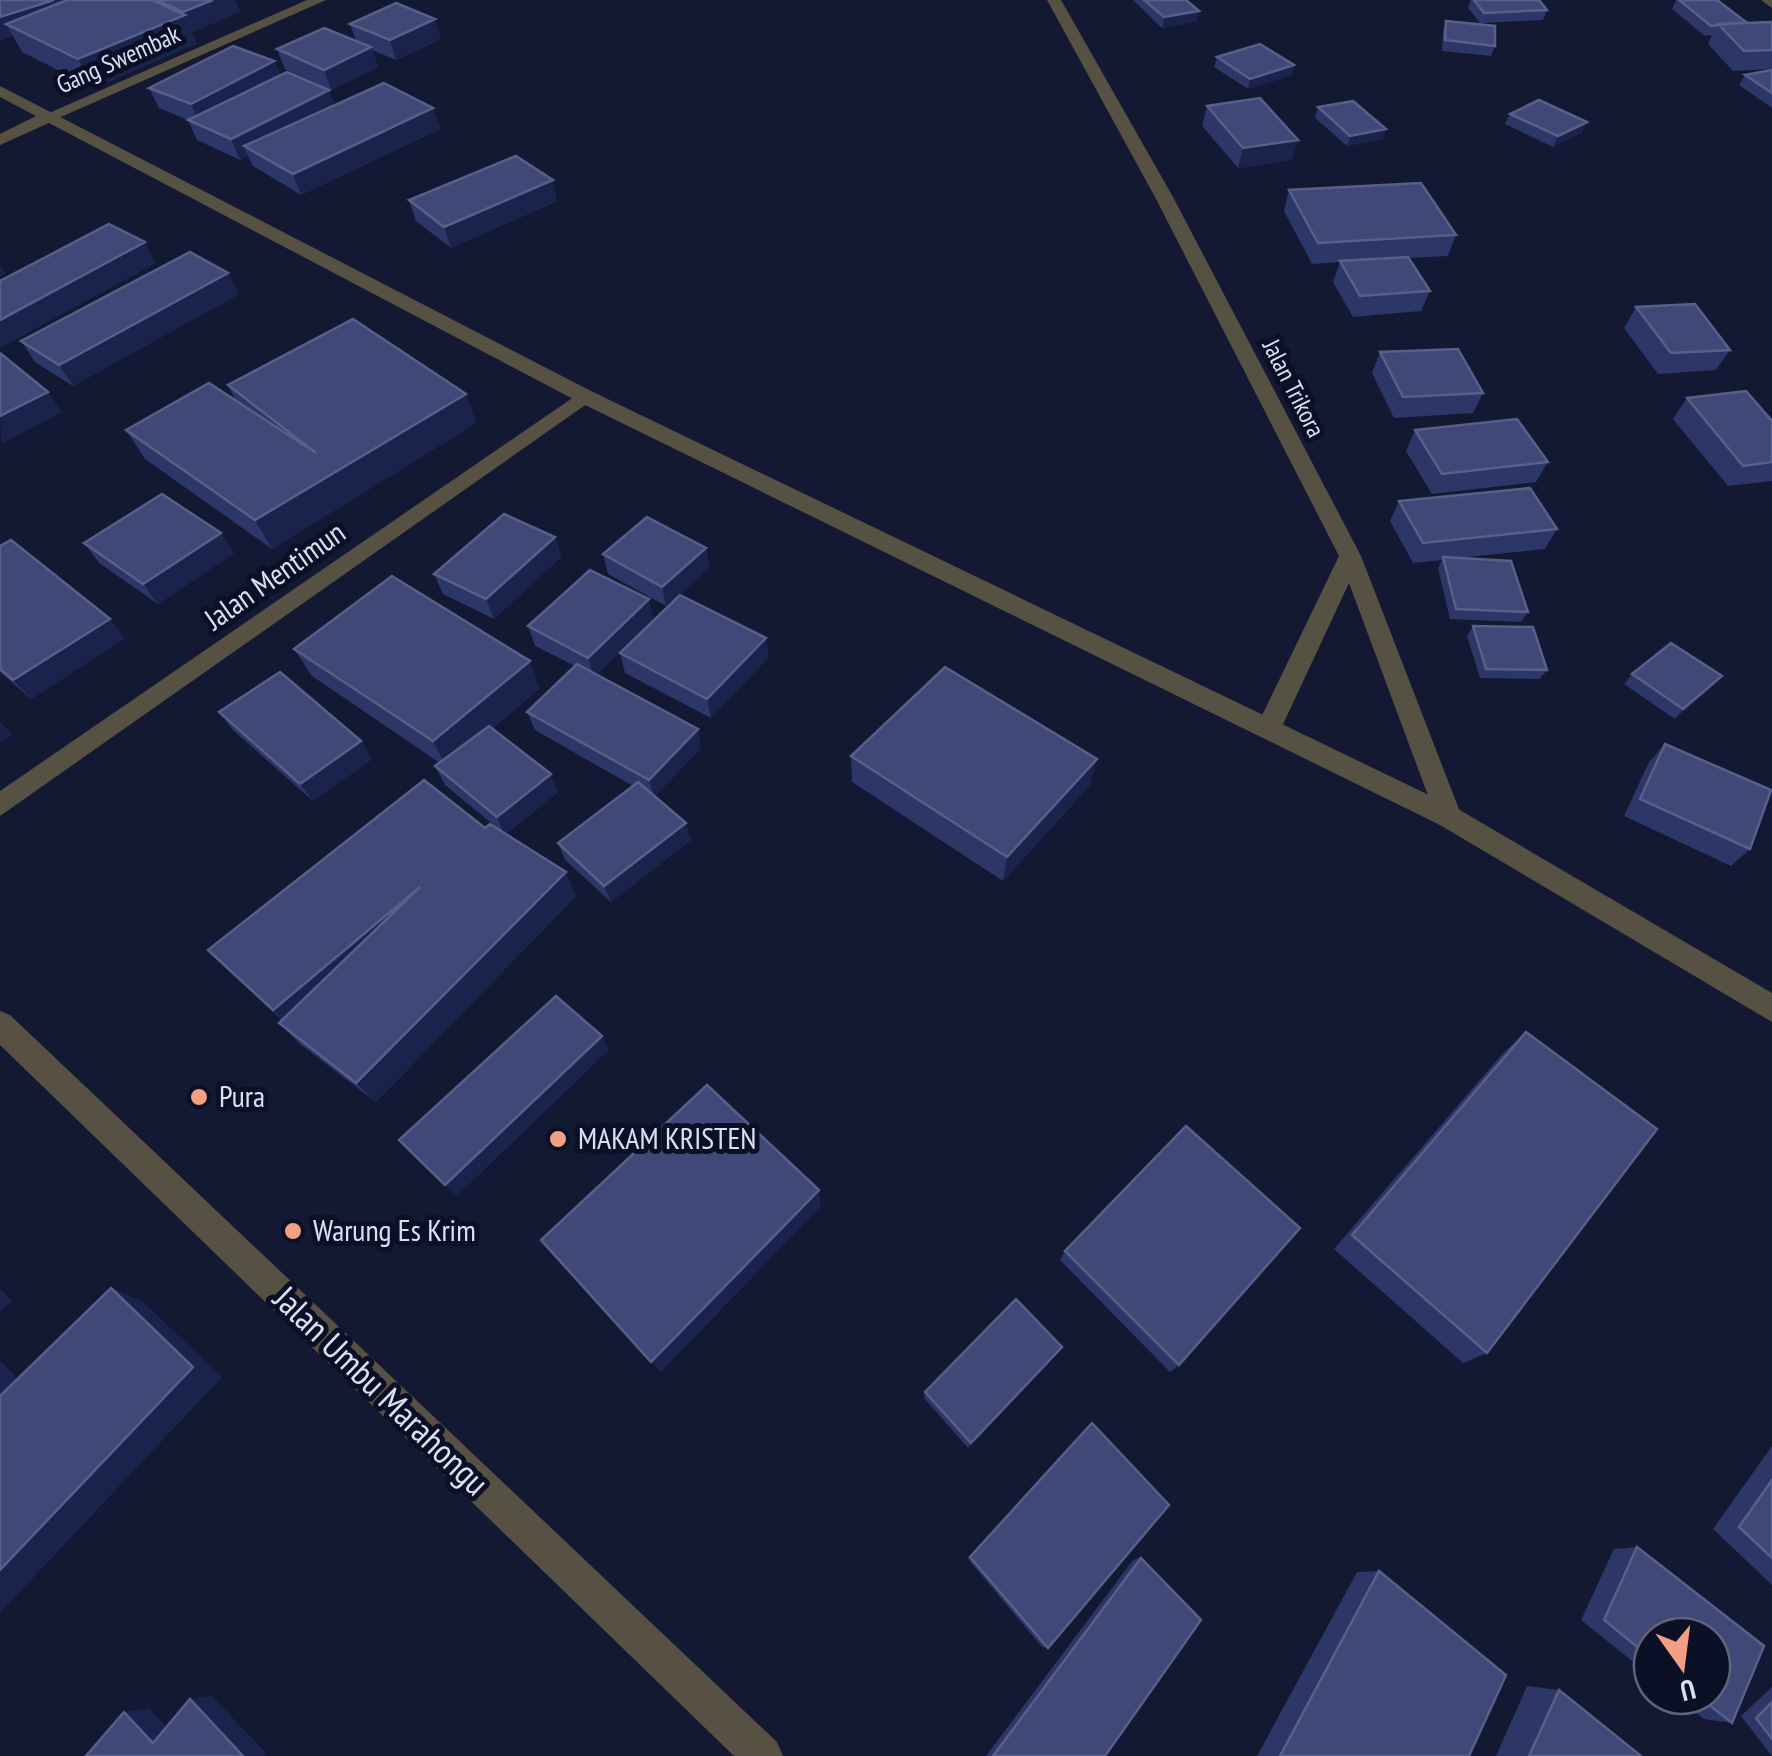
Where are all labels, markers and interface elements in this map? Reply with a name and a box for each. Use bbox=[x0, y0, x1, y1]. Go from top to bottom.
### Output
street label: Gang Swembak bbox=[51, 17, 185, 100]
street label: Jalan Trikora bbox=[1255, 333, 1332, 442]
street label: Jalan Mentimun bbox=[195, 512, 352, 638]
place label: Pura bbox=[219, 1076, 265, 1115]
marker: Pura bbox=[188, 1086, 210, 1108]
place label: MAKAM KRISTEN bbox=[578, 1118, 756, 1157]
marker: MAKAM KRISTEN bbox=[547, 1128, 569, 1150]
place label: Warung Es Krim bbox=[313, 1210, 476, 1249]
marker: Warung Es Krim bbox=[282, 1220, 304, 1242]
street label: Jalan Umbu Marahongu bbox=[263, 1275, 499, 1505]
north arrow bbox=[1632, 1616, 1732, 1716]
text: U bbox=[1677, 1671, 1700, 1710]

